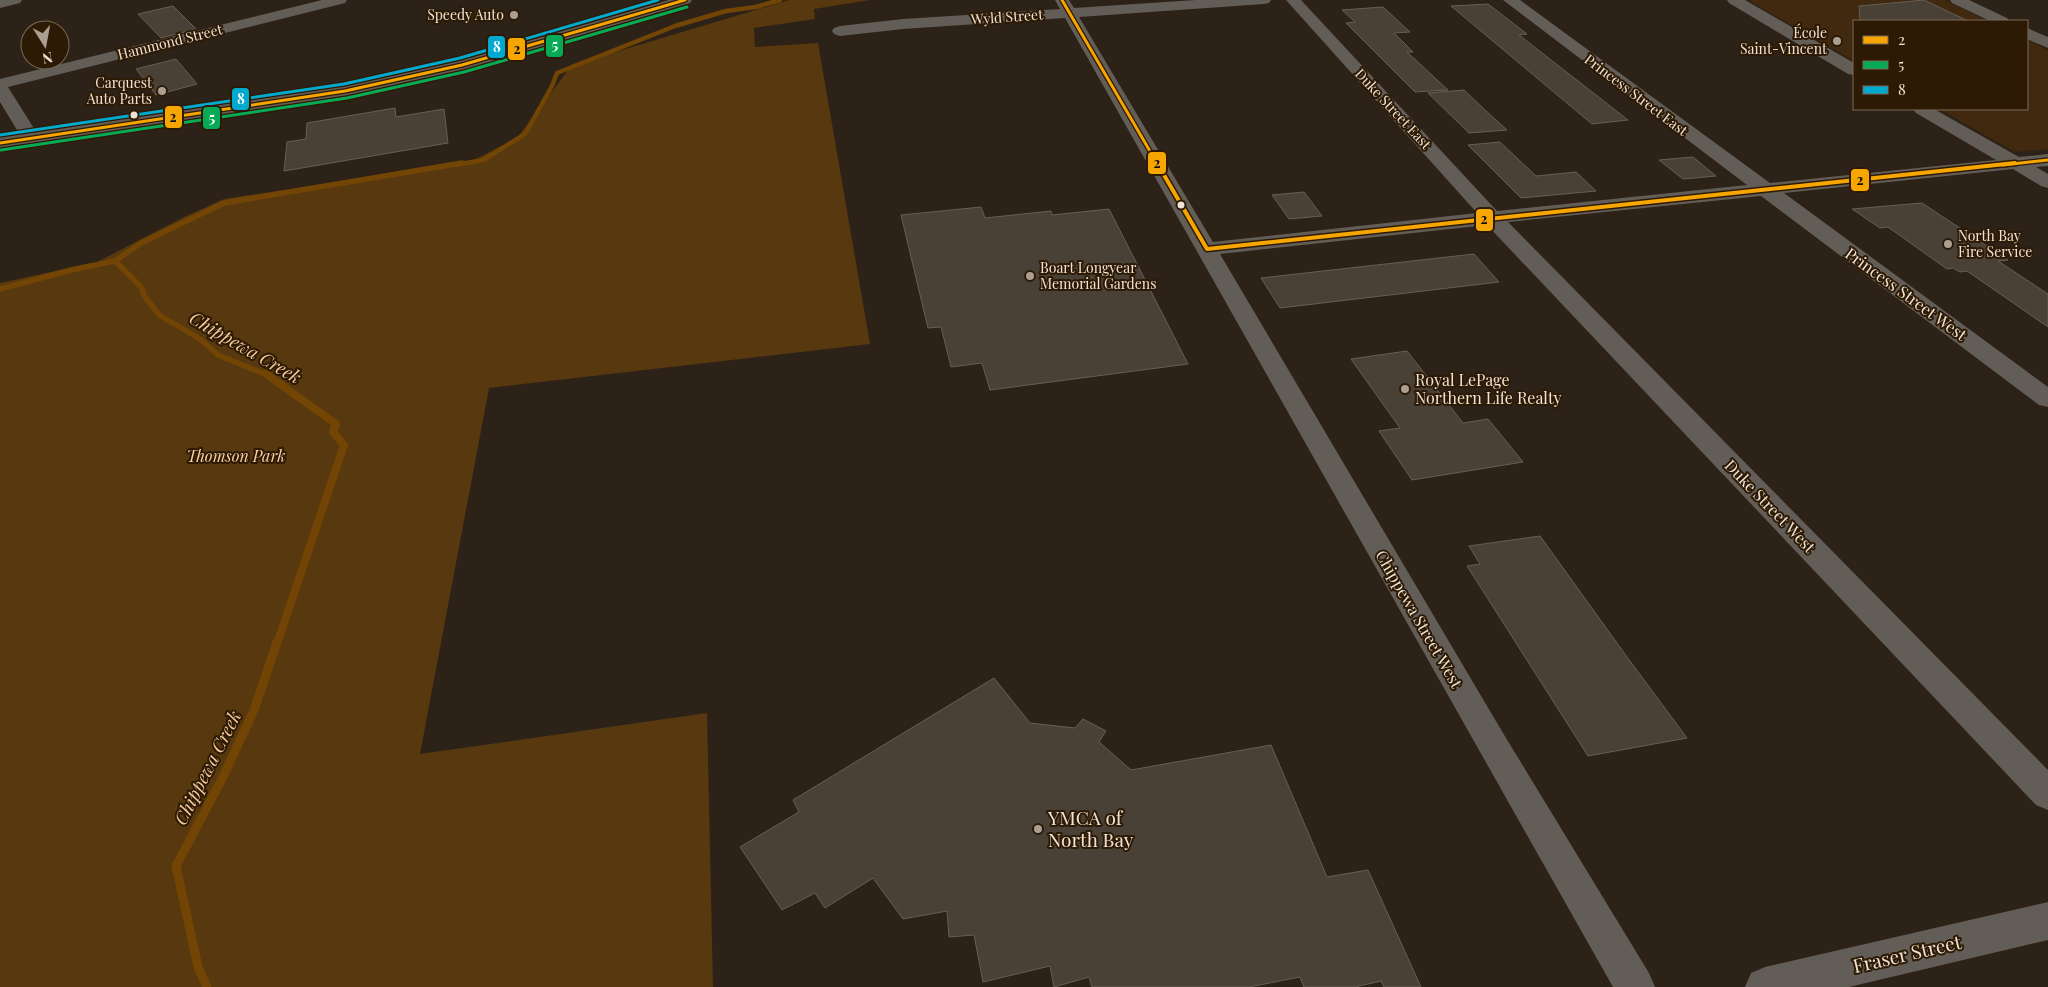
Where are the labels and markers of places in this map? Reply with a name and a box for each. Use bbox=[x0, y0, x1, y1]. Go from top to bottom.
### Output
place label: Speedy Auto bbox=[427, 5, 504, 24]
marker: Speedy Auto bbox=[508, 9, 520, 21]
place label: École Saint-Vincent bbox=[1740, 23, 1828, 58]
marker: École Saint-Vincent bbox=[1831, 35, 1843, 47]
place label: Carquest Auto Parts bbox=[86, 73, 153, 108]
marker: Carquest Auto Parts bbox=[156, 85, 168, 97]
unlabelled marker bbox=[129, 110, 139, 120]
unlabelled marker bbox=[1176, 200, 1186, 210]
place label: North Bay Fire Service bbox=[1958, 226, 2032, 261]
marker: North Bay Fire Service bbox=[1942, 238, 1954, 250]
place label: Boart Longyear Memorial Gardens bbox=[1040, 258, 1156, 293]
marker: Boart Longyear Memorial Gardens bbox=[1024, 270, 1036, 282]
place label: Royal LePage Northern Life Realty bbox=[1415, 369, 1562, 408]
marker: Royal LePage Northern Life Realty bbox=[1399, 383, 1411, 395]
place label: YMCA of North Bay bbox=[1047, 804, 1134, 852]
marker: YMCA of North Bay bbox=[1032, 823, 1044, 835]

